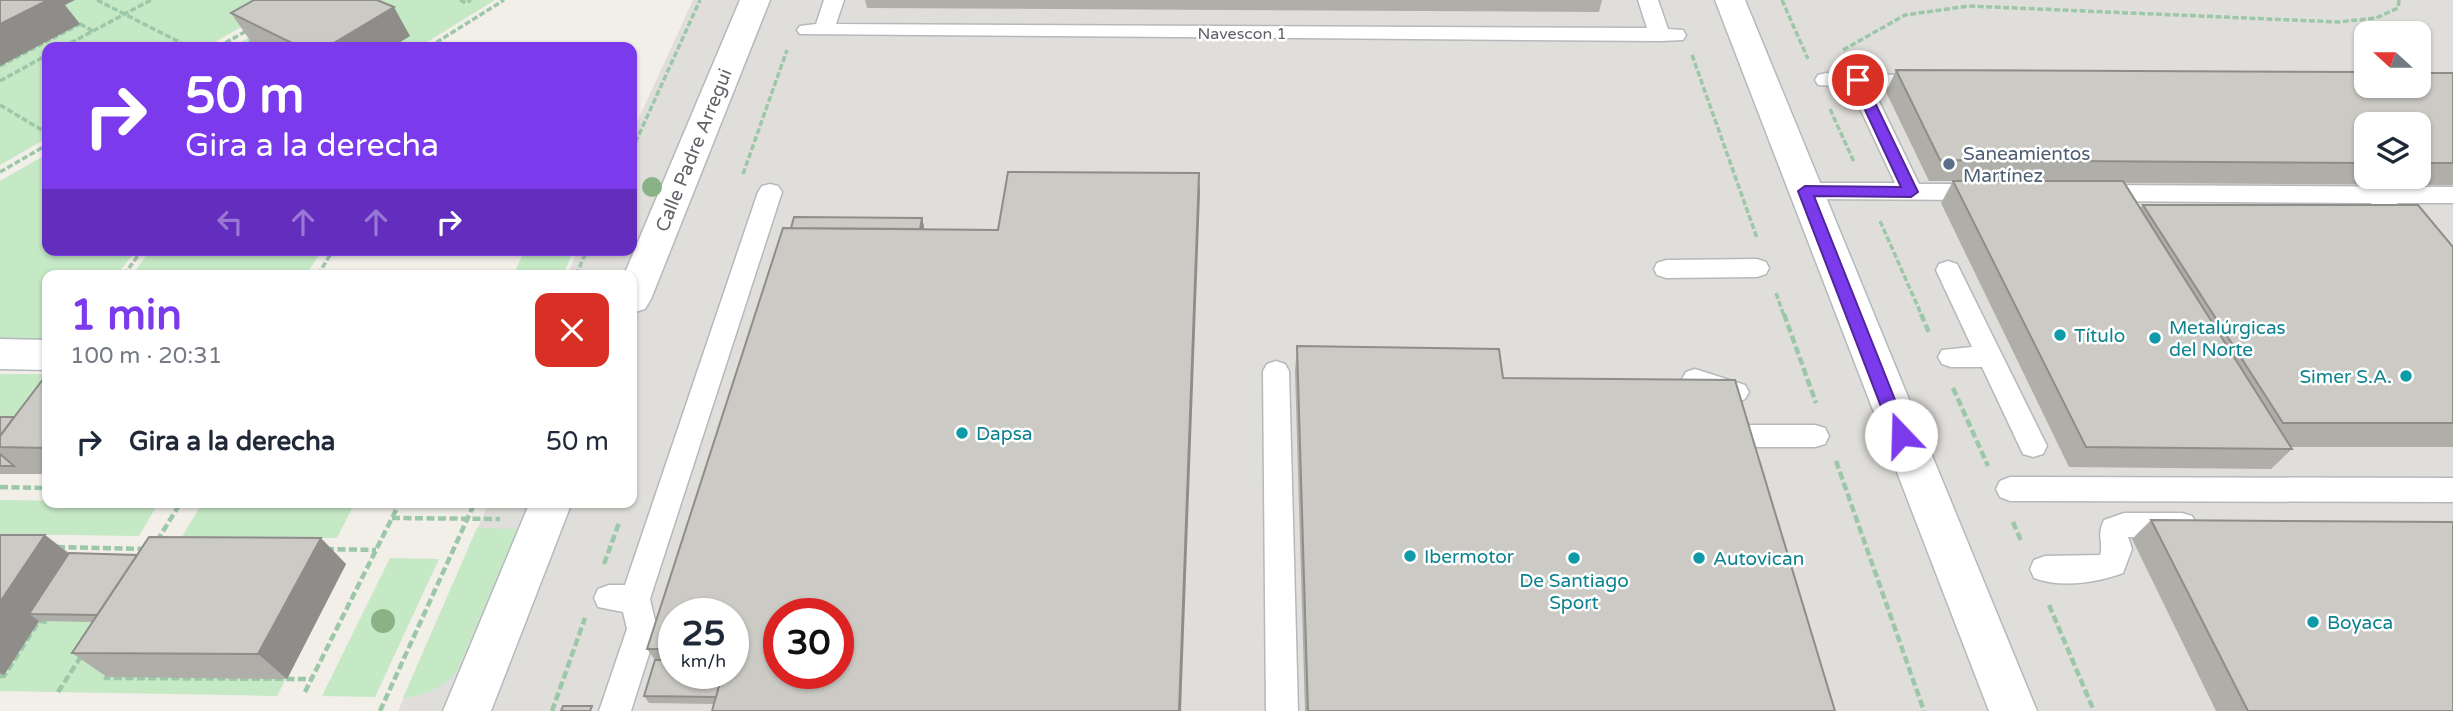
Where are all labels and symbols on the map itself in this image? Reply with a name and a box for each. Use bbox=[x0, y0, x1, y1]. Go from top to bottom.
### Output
north arrow bbox=[2354, 21, 2431, 98]
street label: Navescon 1 bbox=[1198, 24, 1286, 44]
pin bbox=[1828, 50, 1888, 110]
street label: Calle Padre Arregui bbox=[651, 66, 737, 235]
place label: Saneamientos Martínez bbox=[1963, 143, 2090, 187]
marker: Saneamientos Martínez bbox=[1941, 156, 1957, 172]
place label: Metalúrgicas del Norte bbox=[2169, 317, 2286, 361]
place label: Título bbox=[2074, 325, 2125, 347]
marker: Título bbox=[2052, 327, 2068, 343]
marker: Metalúrgicas del Norte bbox=[2147, 330, 2163, 346]
place label: Simer S.A. bbox=[2300, 366, 2392, 388]
marker: Simer S.A. bbox=[2398, 368, 2414, 384]
position arrow bbox=[1864, 398, 1938, 472]
place label: Dapsa bbox=[976, 423, 1033, 445]
marker: Dapsa bbox=[954, 425, 970, 441]
place label: Ibermotor bbox=[1424, 546, 1515, 568]
marker: Ibermotor bbox=[1402, 548, 1418, 564]
place label: Autovican bbox=[1713, 548, 1804, 570]
marker: De Santiago Sport bbox=[1566, 550, 1582, 566]
marker: Autovican bbox=[1691, 550, 1707, 566]
place label: De Santiago Sport bbox=[1519, 570, 1629, 614]
speed limit sign: 30 bbox=[763, 598, 854, 689]
place label: Boyaca bbox=[2327, 612, 2393, 634]
marker: Boyaca bbox=[2305, 614, 2321, 630]

